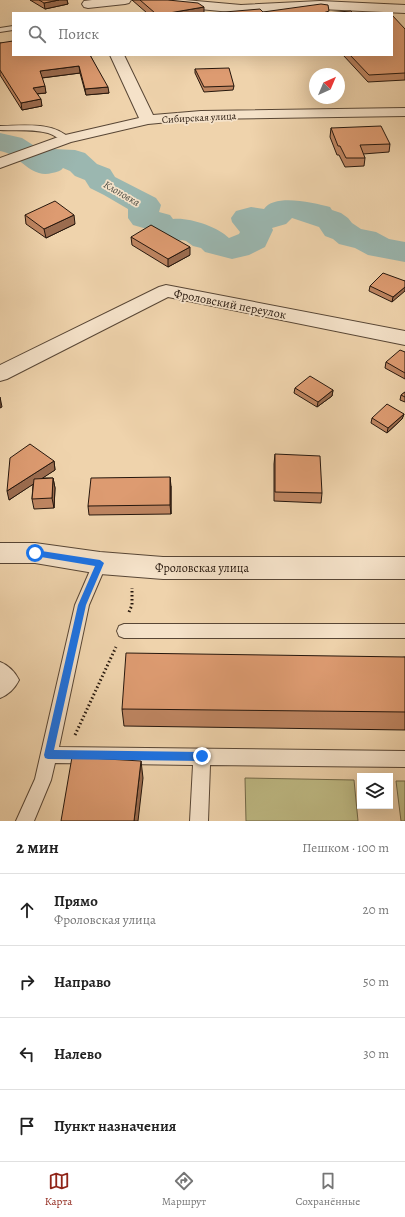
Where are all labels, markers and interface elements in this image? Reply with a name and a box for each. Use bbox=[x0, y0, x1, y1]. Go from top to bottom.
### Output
search box bbox=[12, 12, 393, 56]
icon: search bbox=[26, 23, 48, 45]
text: Поиск bbox=[58, 24, 99, 44]
north arrow bbox=[309, 68, 345, 104]
street label: Сибирская улица bbox=[161, 109, 237, 127]
water label: Клоповка bbox=[101, 177, 143, 210]
street label: Фроловский переулок bbox=[172, 285, 288, 323]
route start bbox=[26, 544, 44, 562]
street label: Фроловская улица bbox=[155, 560, 250, 576]
route end bbox=[193, 747, 211, 765]
map controls bbox=[357, 773, 393, 809]
button: layers bbox=[357, 773, 393, 809]
text: 2 мин bbox=[16, 836, 59, 859]
text: Пешком · 100 m bbox=[302, 839, 389, 856]
text: Прямо bbox=[54, 891, 98, 911]
icon: ahead bbox=[16, 899, 38, 921]
text: 20 m bbox=[363, 901, 389, 918]
text: Фроловская улица bbox=[54, 911, 156, 928]
icon: right bbox=[16, 971, 38, 993]
text: Направо bbox=[54, 972, 111, 992]
text: 50 m bbox=[363, 973, 389, 990]
icon: left bbox=[16, 1043, 38, 1065]
text: Налево bbox=[54, 1044, 102, 1064]
text: 30 m bbox=[363, 1045, 389, 1062]
icon: arrive bbox=[16, 1115, 38, 1137]
text: Пункт назначения bbox=[54, 1116, 176, 1136]
tab: Карта bbox=[45, 1170, 72, 1209]
tab: Маршрут bbox=[162, 1170, 206, 1209]
tab: Сохранённые bbox=[295, 1170, 360, 1209]

